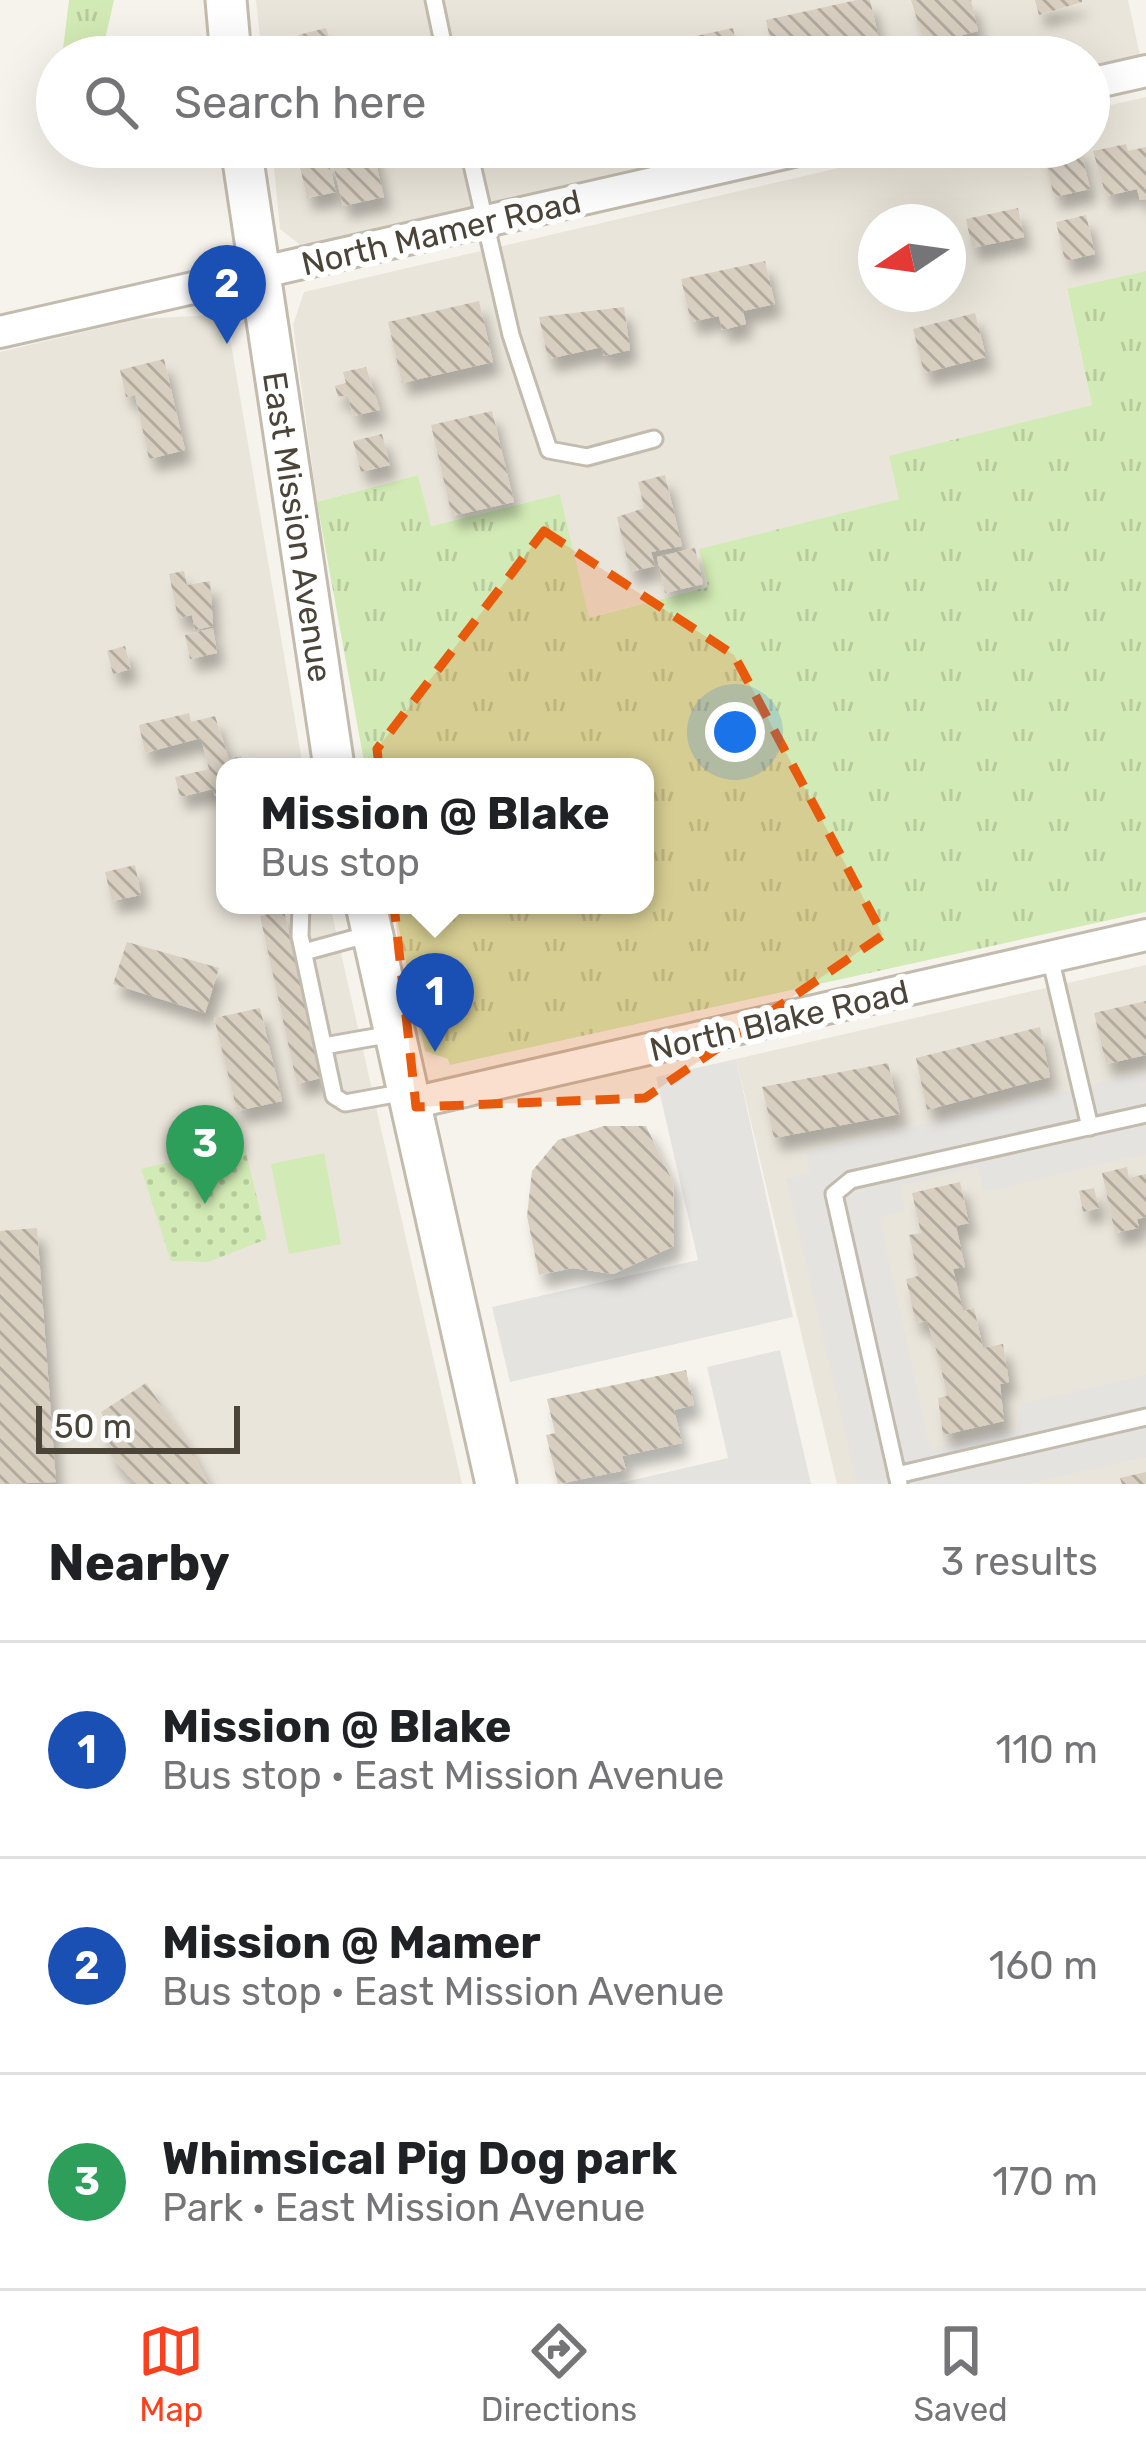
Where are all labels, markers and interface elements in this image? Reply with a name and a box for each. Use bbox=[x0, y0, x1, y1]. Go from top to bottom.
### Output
search box bbox=[36, 36, 1110, 168]
icon: search bbox=[78, 69, 144, 135]
text: Search here bbox=[174, 76, 426, 129]
street label: North Mamer Road bbox=[297, 181, 585, 284]
north arrow bbox=[858, 204, 966, 312]
pin: 2 bbox=[188, 245, 266, 344]
street label: East Mission Avenue bbox=[255, 369, 340, 685]
your location bbox=[705, 702, 765, 762]
popup bbox=[216, 758, 654, 914]
text: Mission @ Blake bbox=[260, 787, 610, 840]
text: Bus stop bbox=[260, 840, 420, 886]
pin: 1 bbox=[396, 953, 474, 1052]
street label: North Blake Road bbox=[646, 972, 912, 1069]
pin: 3 bbox=[166, 1105, 244, 1204]
scale bar bbox=[36, 1400, 240, 1453]
text: 50 m bbox=[54, 1407, 132, 1446]
text: Nearby bbox=[48, 1532, 230, 1593]
text: 3 results bbox=[941, 1539, 1098, 1585]
text: Mission @ Blake bbox=[162, 1700, 512, 1753]
text: 1 bbox=[77, 1727, 97, 1773]
text: 110 m bbox=[996, 1727, 1098, 1773]
text: Bus stop · East Mission Avenue bbox=[162, 1753, 724, 1799]
text: Mission @ Mamer bbox=[162, 1916, 541, 1969]
text: 2 bbox=[74, 1943, 100, 1989]
text: 160 m bbox=[989, 1943, 1098, 1989]
text: Bus stop · East Mission Avenue bbox=[162, 1969, 724, 2015]
text: Whimsical Pig Dog park bbox=[162, 2132, 677, 2185]
text: 3 bbox=[74, 2159, 100, 2205]
text: 170 m bbox=[992, 2159, 1098, 2205]
text: Park · East Mission Avenue bbox=[162, 2185, 645, 2231]
tab: Map bbox=[138, 2318, 204, 2429]
tab: Directions bbox=[481, 2318, 637, 2429]
tab: Saved bbox=[914, 2318, 1008, 2429]

